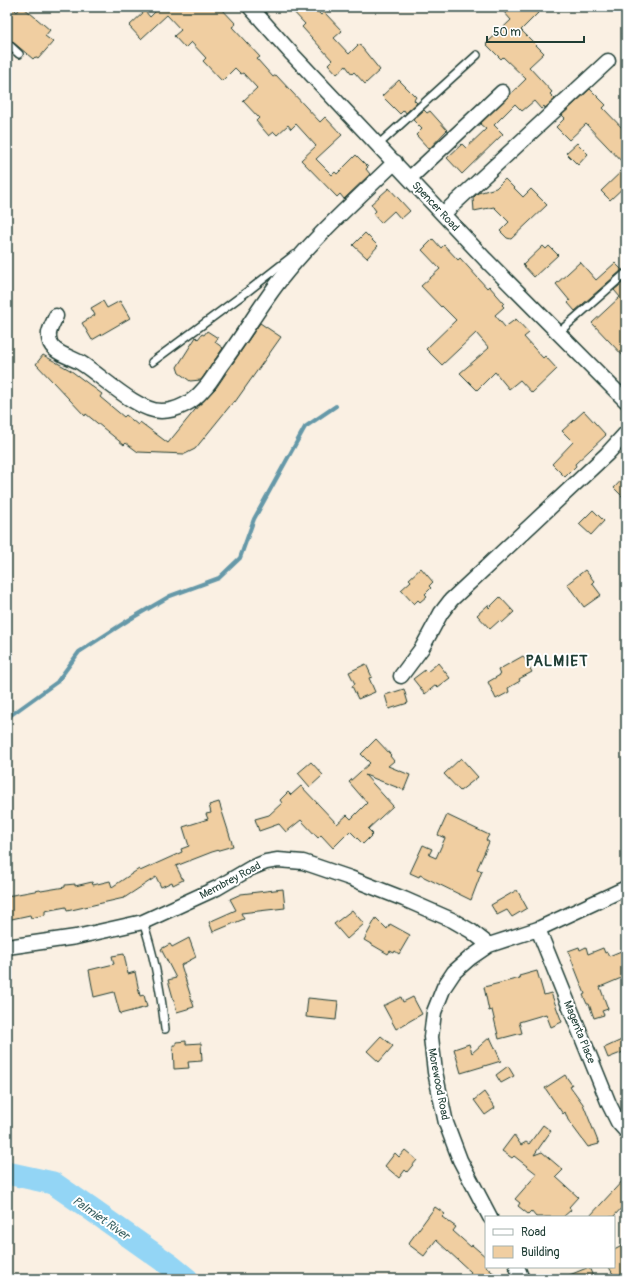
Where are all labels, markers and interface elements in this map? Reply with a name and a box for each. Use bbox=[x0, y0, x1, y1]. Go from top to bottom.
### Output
scale bar bbox=[487, 18, 584, 44]
text: 50 m bbox=[493, 25, 521, 40]
street label: Spencer Road bbox=[409, 179, 462, 234]
district label: PALMIET bbox=[526, 652, 588, 671]
street label: Membrey Road bbox=[197, 859, 263, 902]
street label: Magenta Place bbox=[561, 999, 598, 1066]
street label: Morewood Road bbox=[425, 1047, 452, 1121]
water label: Palmiet River bbox=[69, 1193, 133, 1244]
legend bbox=[485, 1216, 615, 1268]
text: Road bbox=[521, 1225, 546, 1240]
text: Building bbox=[521, 1245, 560, 1260]

